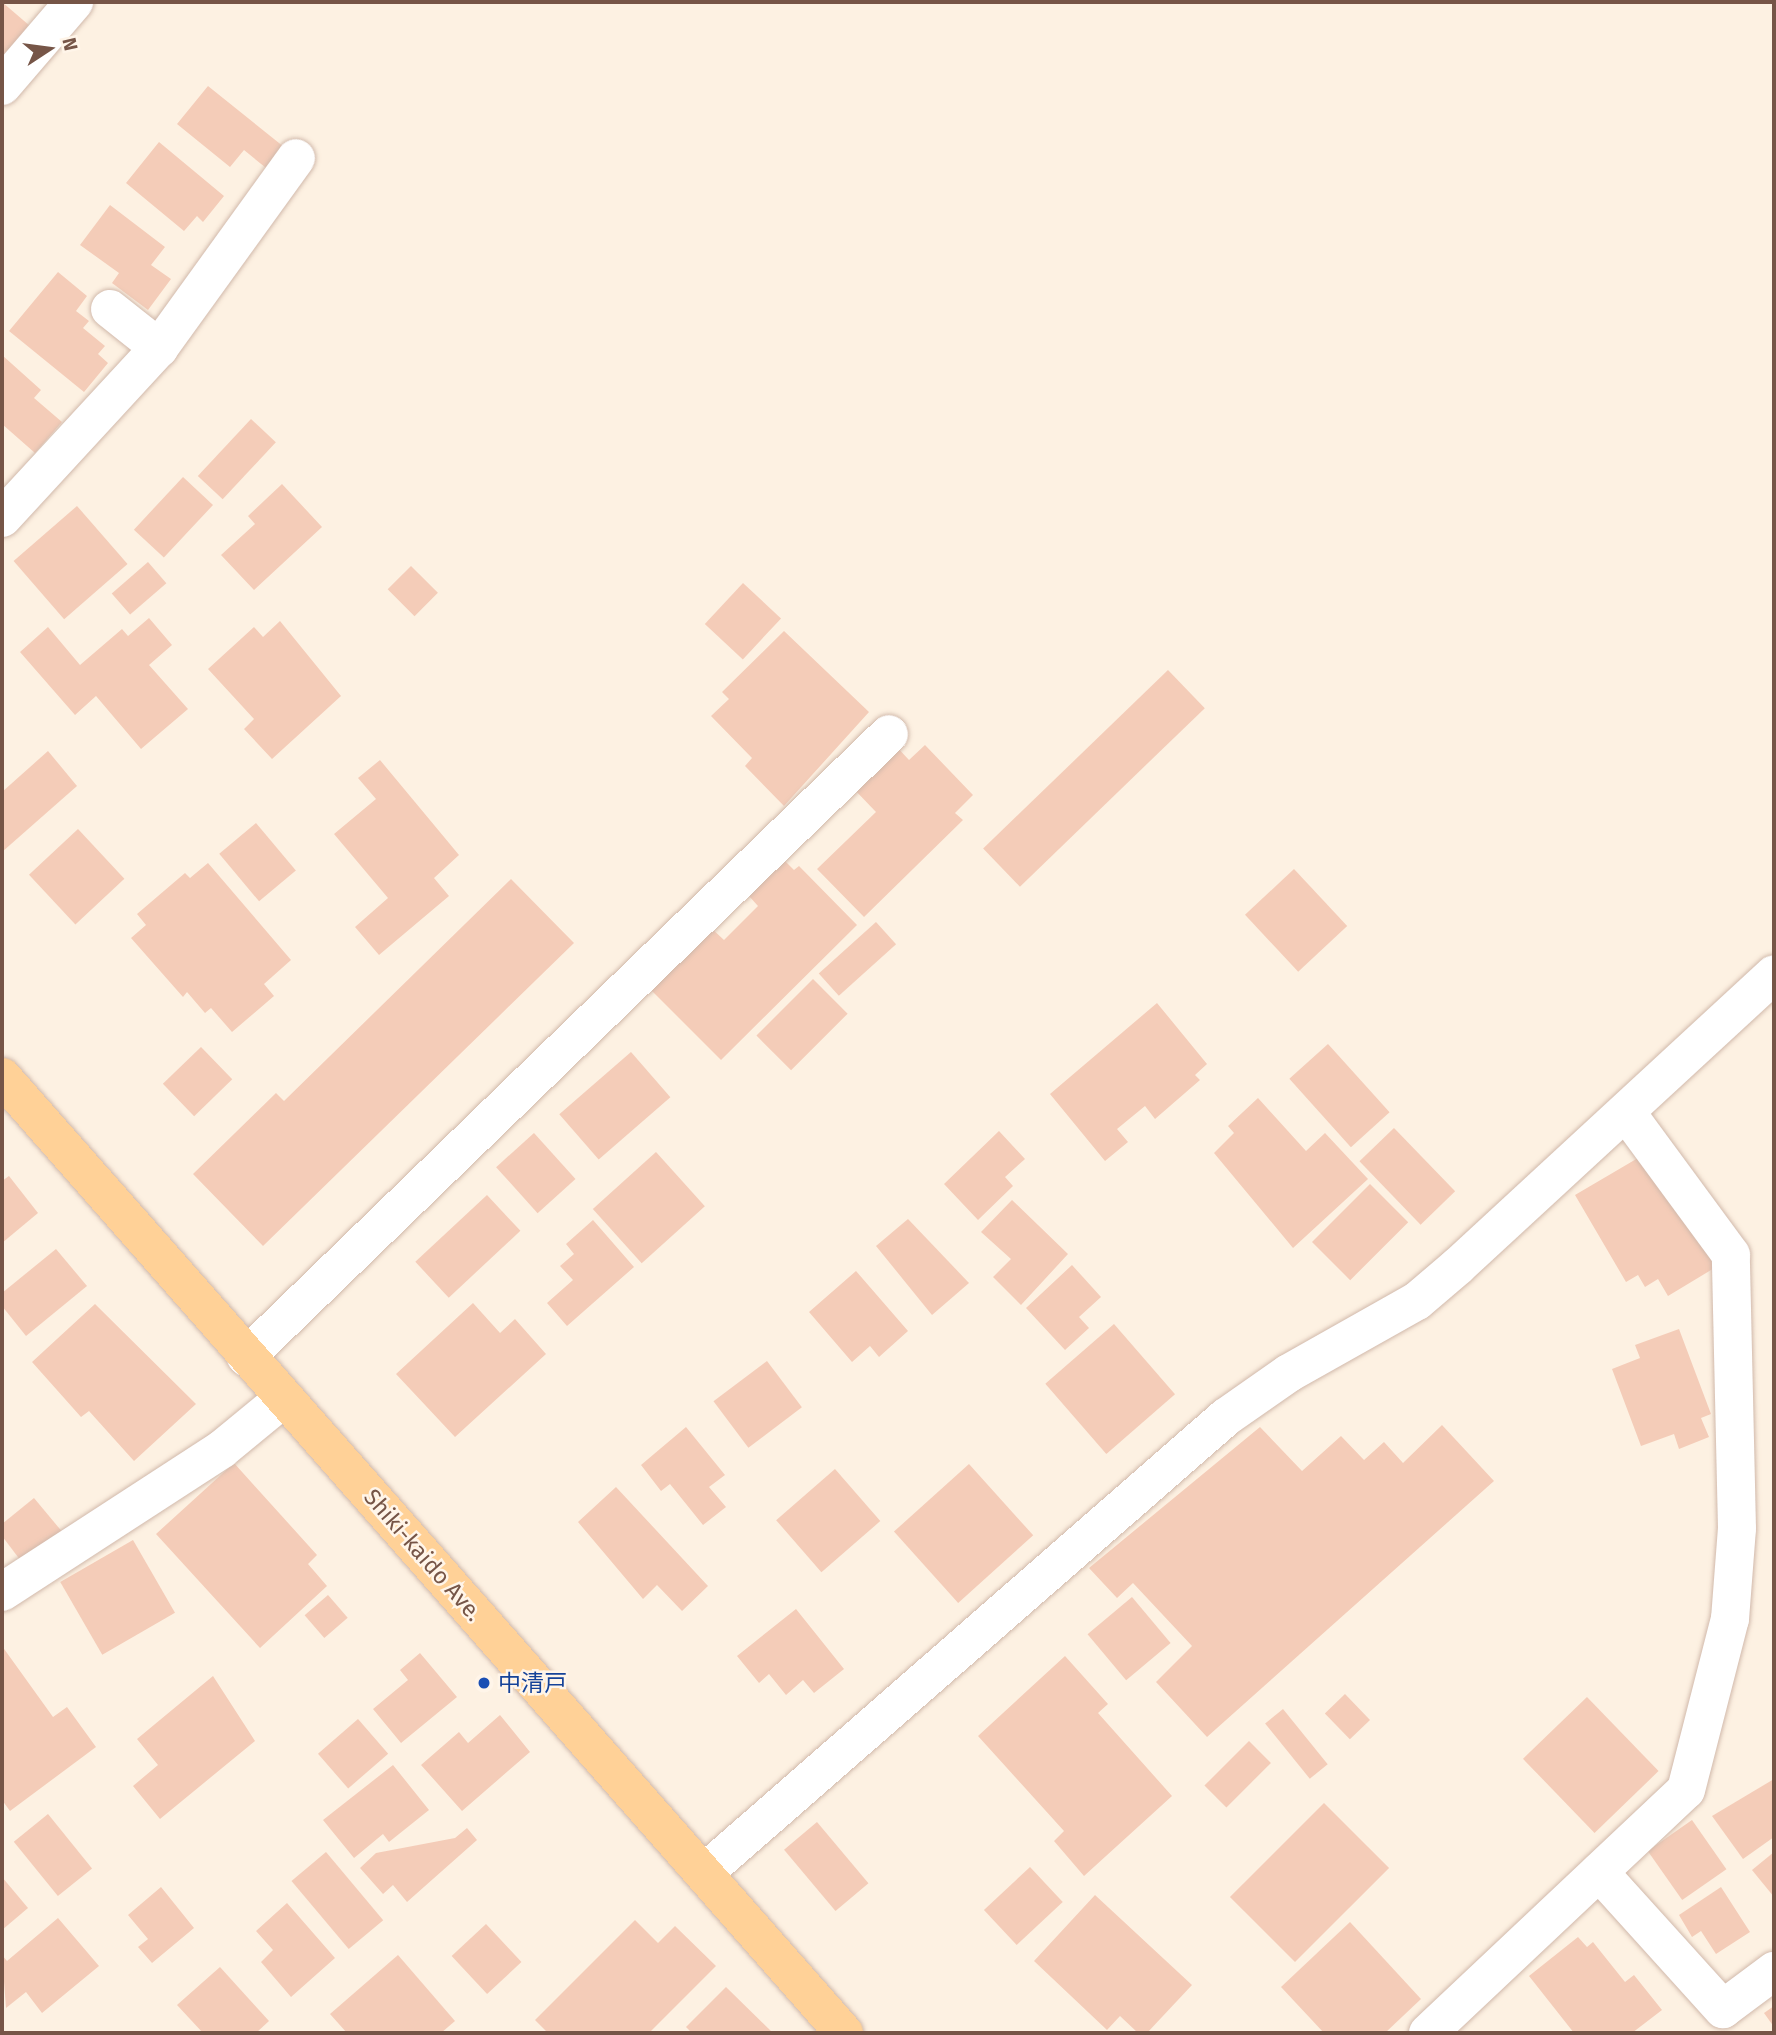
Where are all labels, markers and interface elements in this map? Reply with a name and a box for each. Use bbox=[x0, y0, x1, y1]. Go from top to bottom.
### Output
north arrow bbox=[14, 14, 84, 84]
text: N bbox=[57, 35, 83, 53]
street label: Shiki-kaido Ave. bbox=[358, 1483, 488, 1627]
place label: 中清戸 bbox=[498, 1669, 567, 1697]
marker: 中清戸 bbox=[476, 1675, 492, 1691]

